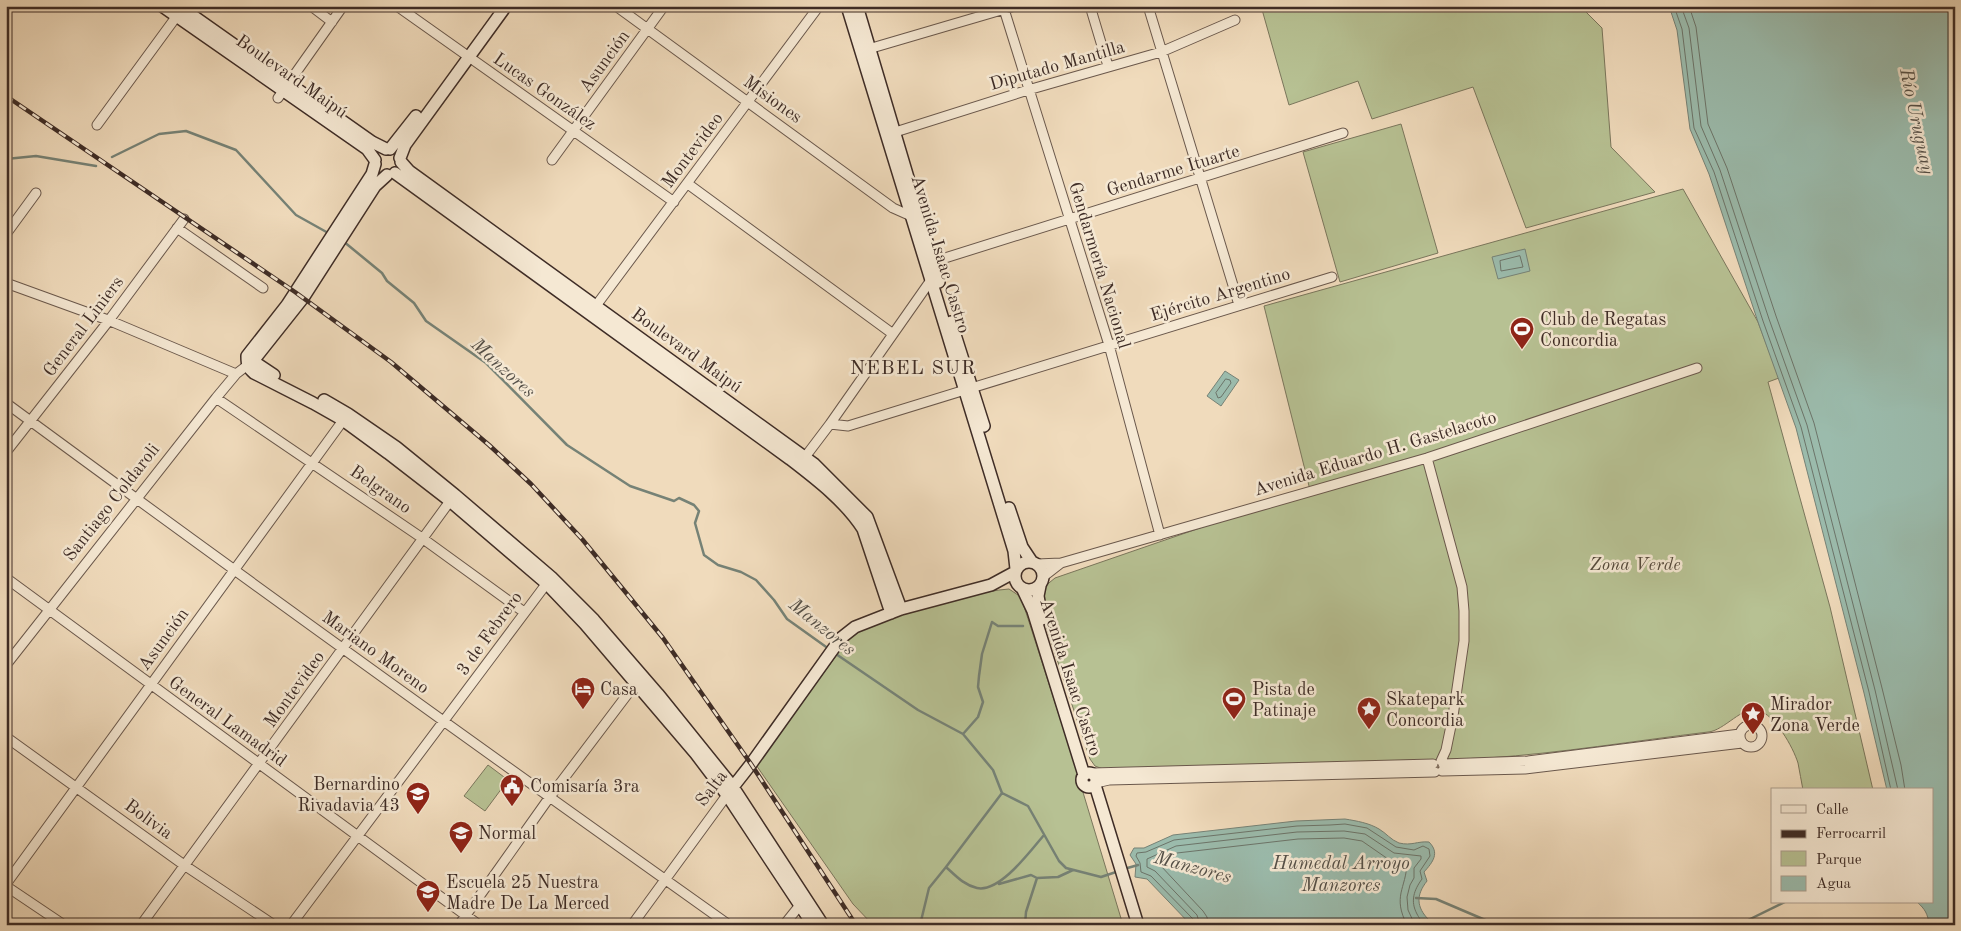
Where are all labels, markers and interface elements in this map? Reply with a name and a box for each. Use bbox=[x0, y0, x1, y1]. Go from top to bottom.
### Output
street label: Asunción bbox=[576, 27, 633, 96]
street label: Boulevard Maipú bbox=[232, 32, 351, 122]
street label: Diputado Mantilla bbox=[988, 38, 1127, 94]
street label: Lucas González bbox=[490, 50, 599, 134]
water label: Río Uruguay bbox=[1895, 66, 1936, 177]
street label: Misiones bbox=[740, 73, 805, 127]
street label: Montevideo bbox=[659, 109, 727, 192]
street label: Gendarme Ituarte bbox=[1105, 142, 1242, 200]
street label: Avenida Isaac Castro bbox=[907, 173, 973, 336]
street label: Gendarmería Nacional bbox=[1065, 180, 1133, 351]
street label: Ejército Argentino bbox=[1148, 265, 1293, 325]
street label: General Liniers bbox=[40, 273, 127, 380]
street label: Boulevard Maipú bbox=[628, 305, 745, 397]
place label: Club de Regatas Concordia bbox=[1540, 311, 1666, 350]
sports icon: Club de Regatas Concordia bbox=[1509, 316, 1535, 350]
water label: Manzores bbox=[466, 335, 538, 402]
district label: NEBEL SUR bbox=[850, 359, 976, 379]
street label: Avenida Eduardo H. Gastelacoto bbox=[1252, 408, 1499, 500]
street label: Santiago Coldaroli bbox=[60, 440, 163, 565]
street label: Belgrano bbox=[347, 462, 414, 517]
park label: Zona Verde bbox=[1589, 556, 1681, 574]
street label: 3 de Febrero bbox=[454, 588, 526, 679]
water label: Manzores bbox=[784, 595, 858, 660]
street label: Avenida Isaac Castro bbox=[1036, 596, 1104, 758]
street label: Asunción bbox=[135, 605, 192, 674]
street label: Mariano Moreno bbox=[319, 608, 432, 697]
street label: Montevideo bbox=[261, 648, 328, 731]
street label: General Lamadrid bbox=[165, 673, 290, 770]
hotel icon: Casa bbox=[570, 676, 596, 710]
place label: Casa bbox=[600, 681, 638, 699]
place label: Pista de Patinaje bbox=[1252, 681, 1316, 720]
sports icon: Pista de Patinaje bbox=[1221, 686, 1247, 720]
place label: Skatepark Concordia bbox=[1386, 691, 1465, 730]
place icon: Skatepark Concordia bbox=[1356, 696, 1382, 730]
place label: Mirador Zona Verde bbox=[1770, 696, 1860, 735]
place icon: Mirador Zona Verde bbox=[1740, 701, 1766, 735]
street label: Salta bbox=[693, 767, 731, 810]
public building icon: Comisaría 3ra bbox=[499, 773, 525, 807]
place label: Bernardino Rivadavia 43 bbox=[297, 776, 400, 815]
place label: Comisaría 3ra bbox=[530, 778, 640, 796]
school or university icon: Bernardino Rivadavia 43 bbox=[405, 781, 431, 815]
legend bbox=[1771, 788, 1934, 904]
street label: Bolivia bbox=[121, 797, 176, 843]
text: Calle bbox=[1816, 803, 1849, 818]
school or university icon: Normal bbox=[448, 820, 474, 854]
place label: Normal bbox=[478, 825, 536, 843]
text: Ferrocarril bbox=[1816, 827, 1886, 842]
water label: Manzores bbox=[1151, 849, 1233, 888]
text: Parque bbox=[1816, 853, 1862, 868]
water label: Humedal Arroyo Manzores bbox=[1271, 855, 1410, 896]
place label: Escuela 25 Nuestra Madre De La Merced bbox=[446, 874, 610, 913]
text: Agua bbox=[1816, 877, 1852, 892]
school or university icon: Escuela 25 Nuestra Madre De La Merced bbox=[415, 879, 441, 913]

